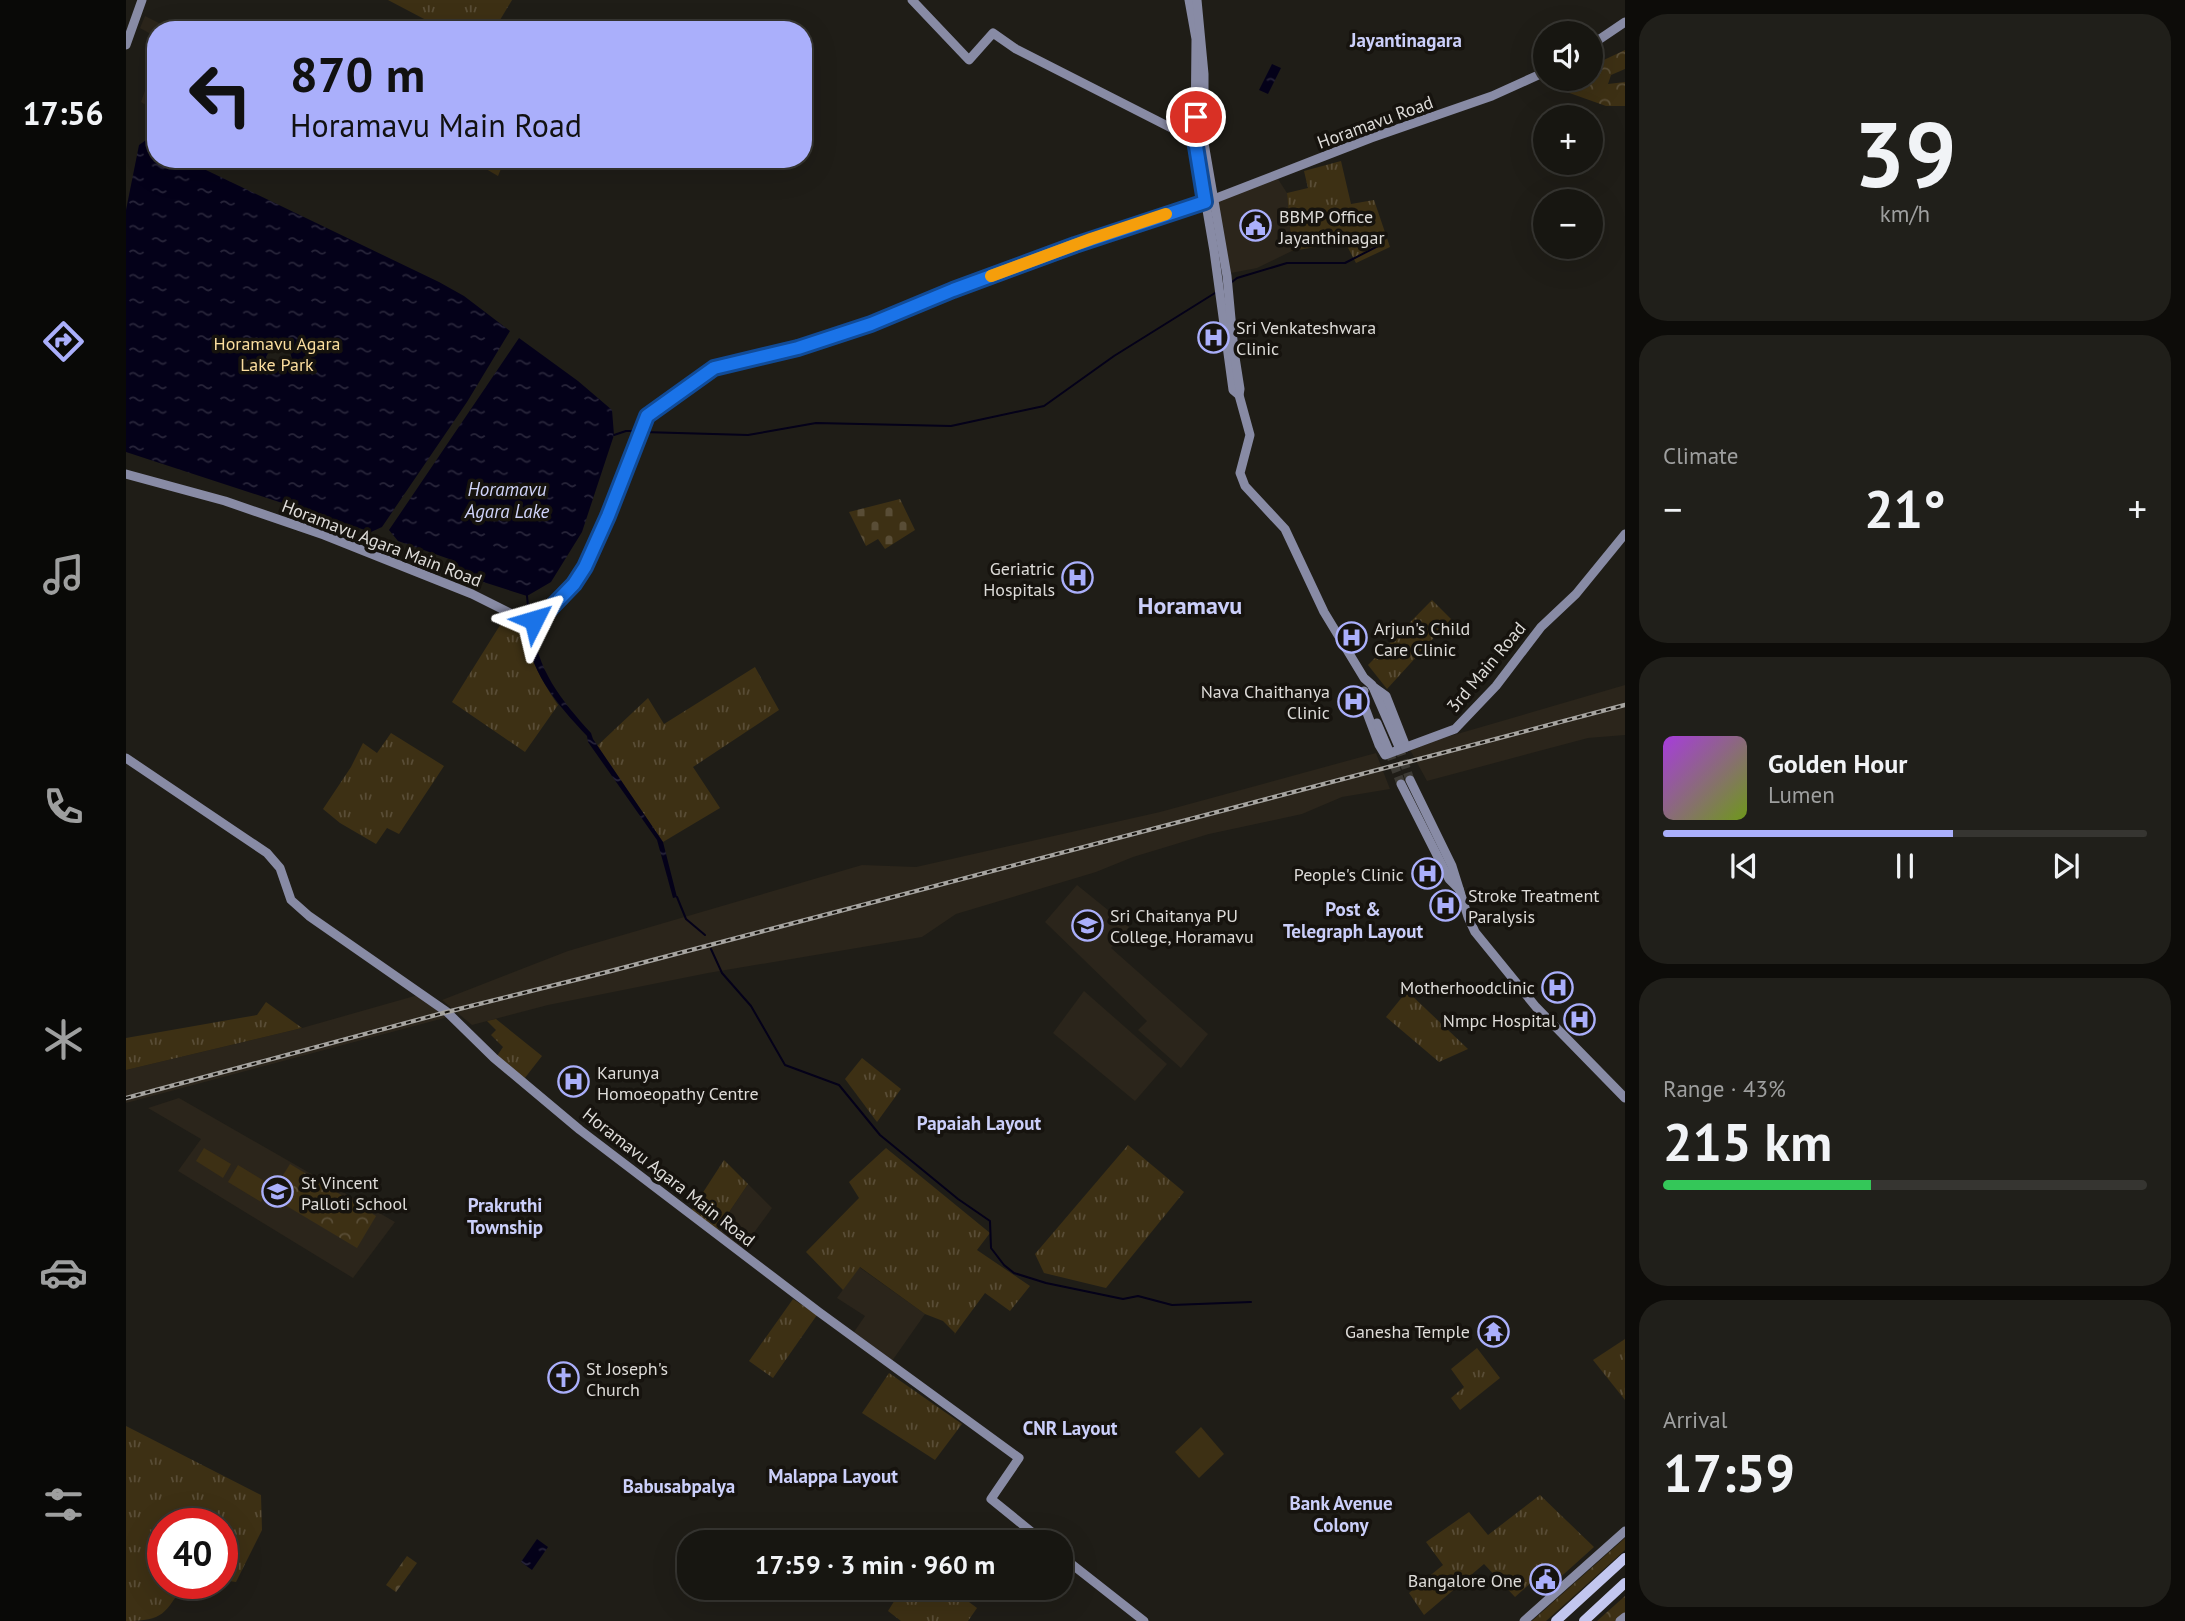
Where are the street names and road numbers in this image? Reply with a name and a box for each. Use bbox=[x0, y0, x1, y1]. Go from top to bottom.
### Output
street label: Horamavu Road bbox=[1314, 90, 1436, 154]
street label: Horamavu Agara Main Road bbox=[279, 494, 485, 592]
street label: 3rd Main Road bbox=[1441, 617, 1531, 717]
street label: Horamavu Agara Main Road bbox=[578, 1103, 760, 1251]

